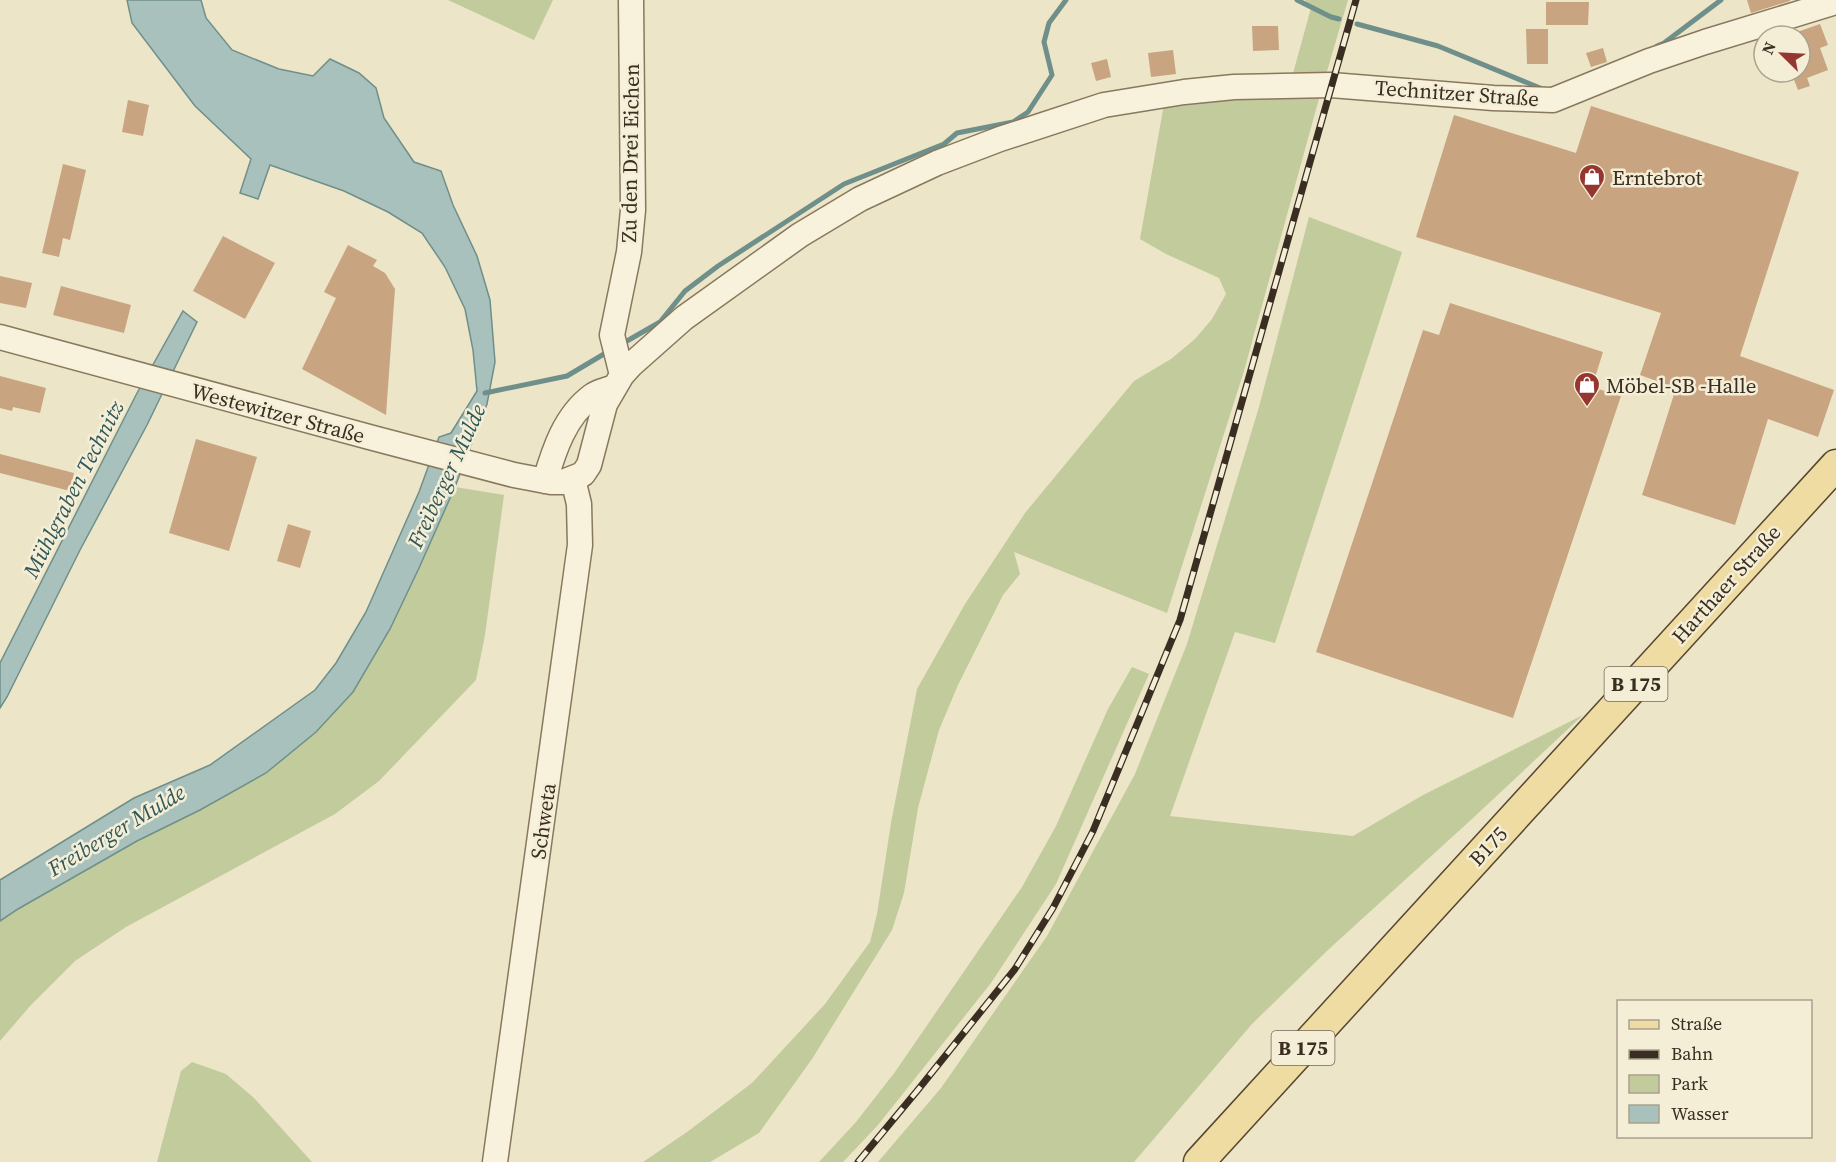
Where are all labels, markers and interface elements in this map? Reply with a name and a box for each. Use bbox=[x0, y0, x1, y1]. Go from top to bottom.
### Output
north arrow bbox=[1752, 24, 1812, 84]
text: N bbox=[1756, 38, 1781, 58]
street label: Zu den Drei Eichen bbox=[614, 63, 646, 243]
street label: Technitzer Straße bbox=[1374, 73, 1540, 113]
shop icon: Erntebrot bbox=[1577, 162, 1607, 200]
place label: Erntebrot bbox=[1612, 163, 1703, 192]
shop icon: Möbel-SB -Halle bbox=[1572, 370, 1602, 408]
place label: Möbel-SB -Halle bbox=[1606, 371, 1757, 400]
street label: Westewitzer Straße bbox=[188, 376, 368, 450]
water label: Mühlgraben Technitz bbox=[15, 395, 131, 583]
water label: Freiberger Mulde bbox=[399, 399, 492, 554]
street label: Harthaer Straße bbox=[1665, 518, 1787, 650]
road number: B 175 bbox=[1604, 667, 1668, 701]
water label: Freiberger Mulde bbox=[41, 777, 190, 883]
street label: Schweta bbox=[523, 781, 563, 861]
street label: B175 bbox=[1462, 820, 1514, 872]
legend bbox=[1617, 1000, 1812, 1138]
text: Straße bbox=[1671, 1011, 1722, 1036]
road number: B 175 bbox=[1272, 1031, 1334, 1065]
text: Bahn bbox=[1671, 1041, 1713, 1066]
text: Park bbox=[1671, 1071, 1708, 1096]
text: Wasser bbox=[1671, 1101, 1729, 1126]

